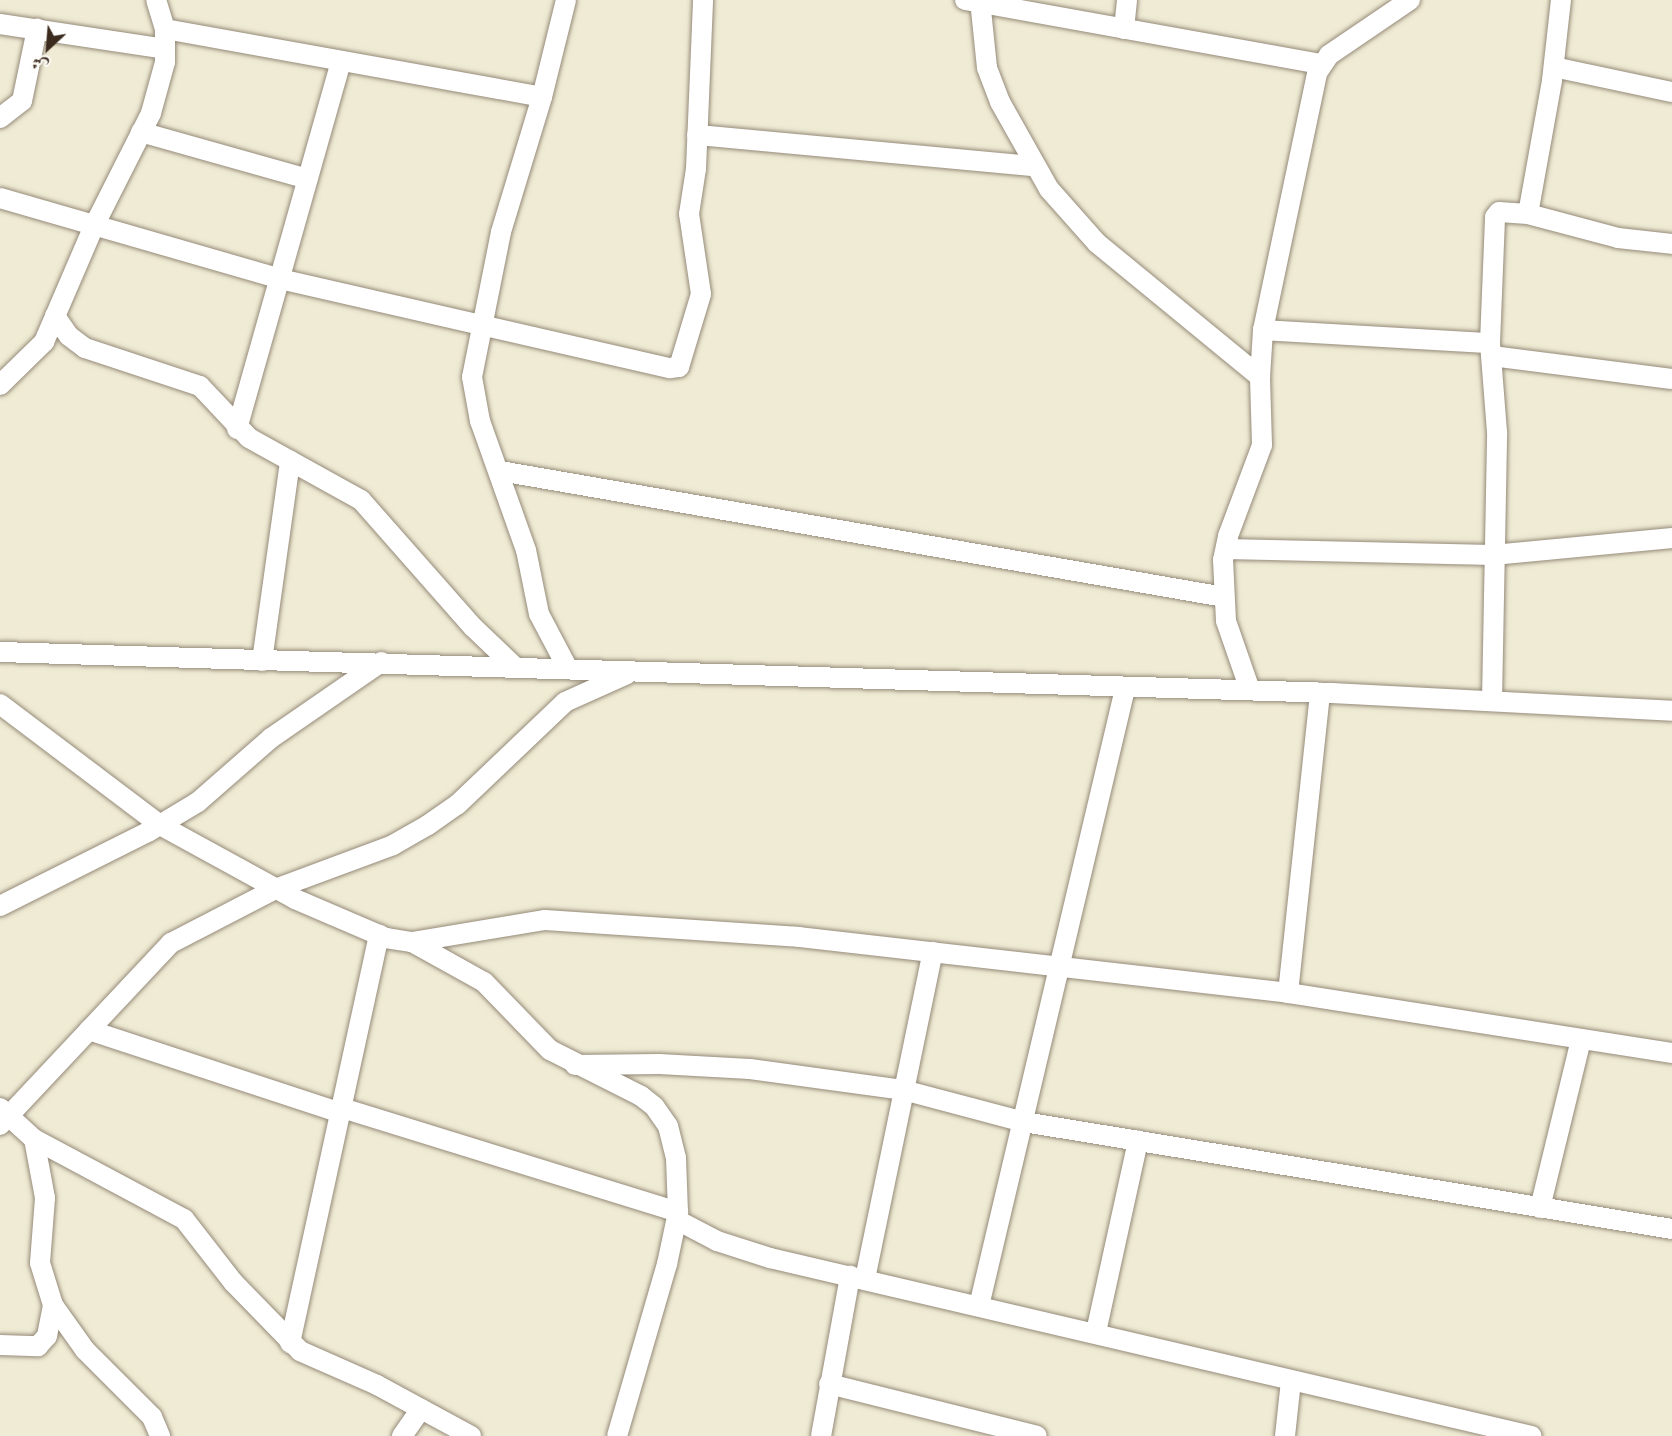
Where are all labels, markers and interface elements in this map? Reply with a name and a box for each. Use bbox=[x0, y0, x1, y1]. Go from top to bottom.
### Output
north arrow bbox=[18, 18, 78, 78]
text: ش bbox=[29, 52, 52, 77]

